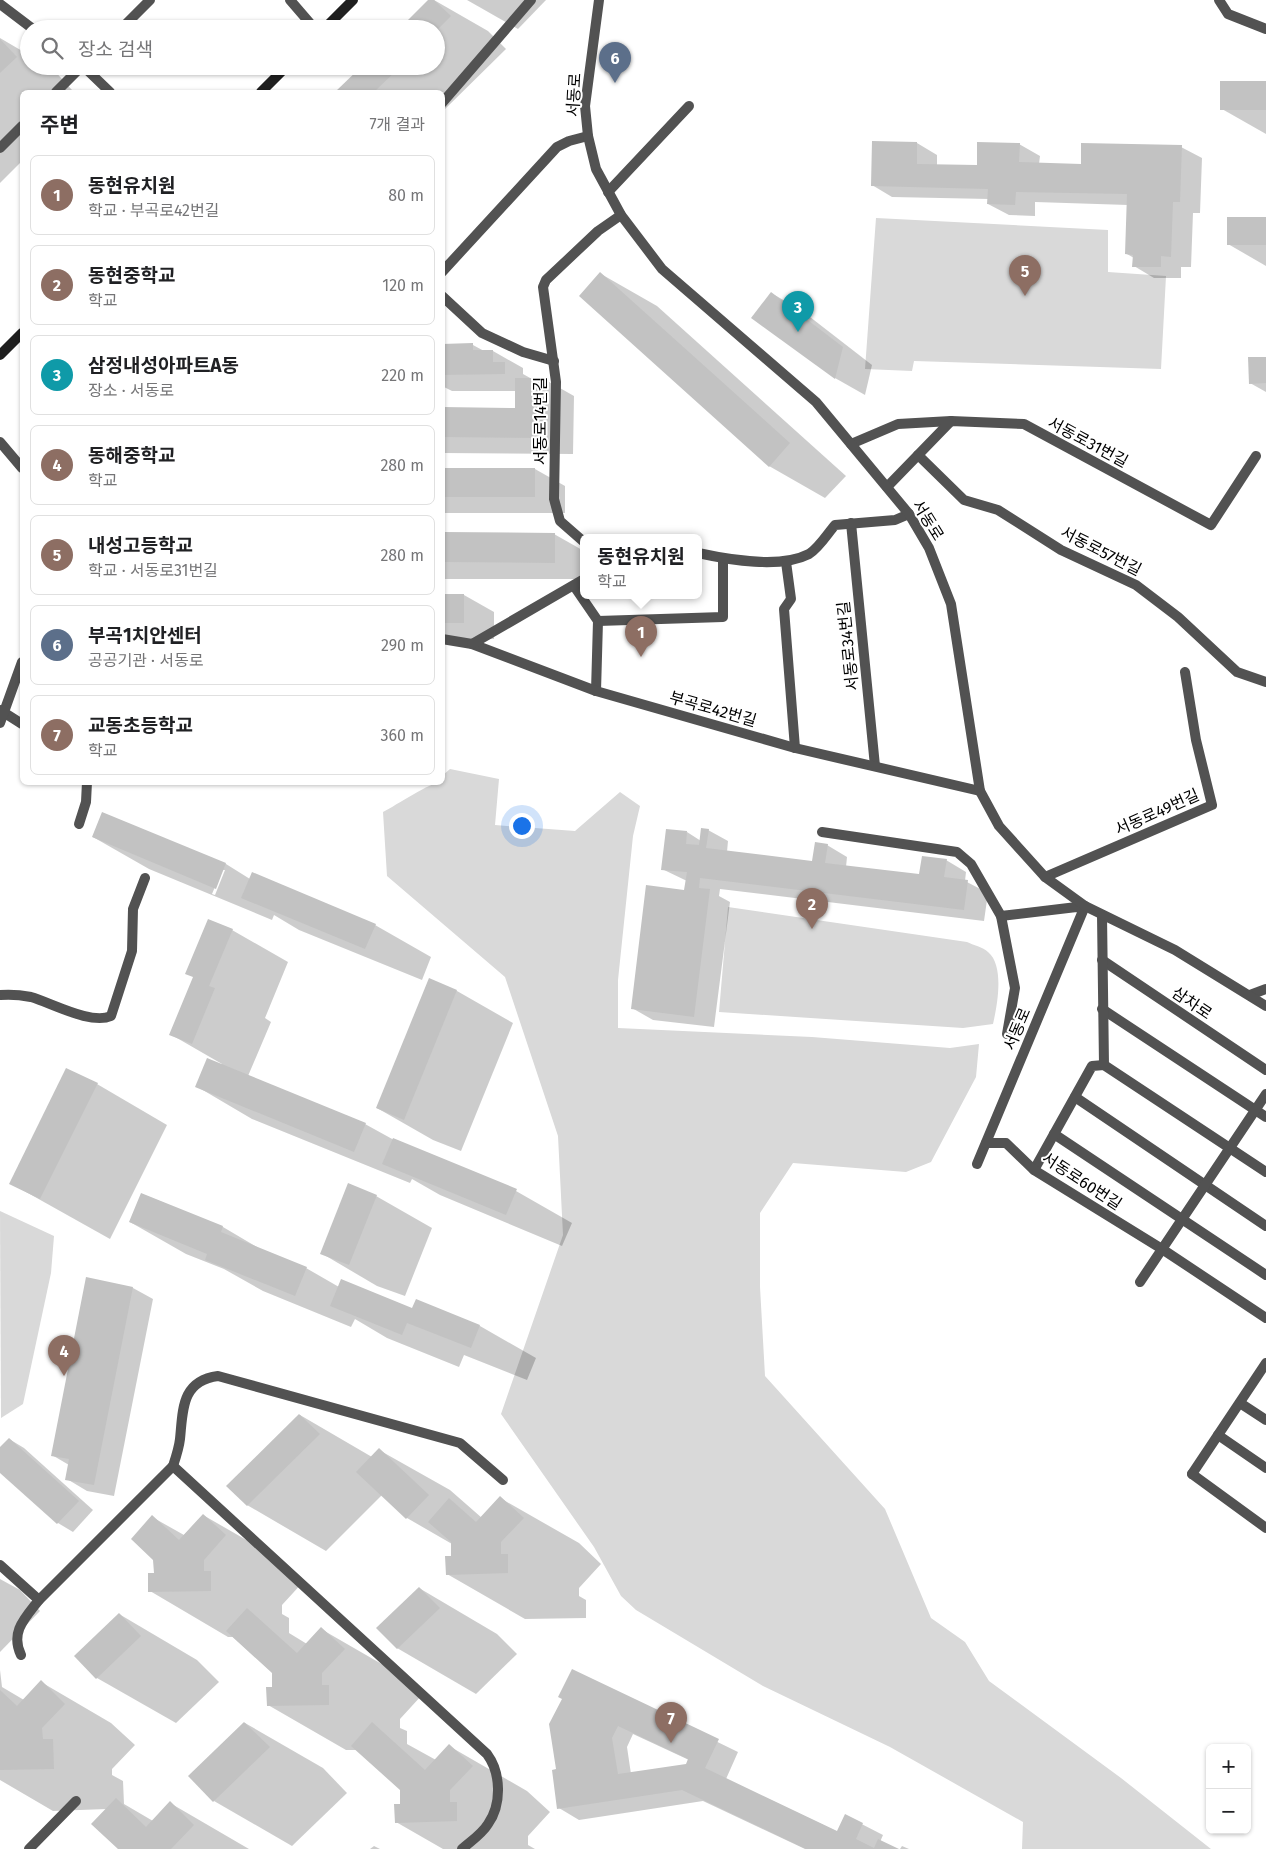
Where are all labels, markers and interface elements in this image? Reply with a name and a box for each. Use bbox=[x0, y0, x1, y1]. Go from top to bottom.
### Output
search box bbox=[20, 20, 445, 75]
icon: search bbox=[38, 34, 66, 62]
text: 장소 검색 bbox=[78, 38, 153, 61]
pin: 6 bbox=[599, 42, 631, 83]
street label: 서동로 bbox=[563, 72, 585, 118]
text: 주변 bbox=[40, 112, 79, 138]
text: 7개 결과 bbox=[369, 115, 425, 134]
text: 동현유치원 bbox=[88, 174, 175, 197]
text: 1 bbox=[53, 186, 61, 205]
text: 80 m bbox=[388, 186, 424, 205]
text: 학교 · 부곡로42번길 bbox=[88, 201, 219, 220]
pin: 5 bbox=[1009, 255, 1041, 296]
text: 동현중학교 bbox=[88, 264, 175, 287]
text: 2 bbox=[53, 276, 61, 295]
text: 120 m bbox=[382, 276, 424, 295]
text: 학교 bbox=[88, 291, 117, 310]
pin: 3 bbox=[782, 291, 814, 332]
text: 삼정내성아파트A동 bbox=[88, 354, 239, 377]
text: 3 bbox=[53, 366, 61, 385]
text: 220 m bbox=[381, 366, 424, 385]
street label: 서동로14번길 bbox=[531, 376, 550, 466]
text: 장소 · 서동로 bbox=[88, 381, 174, 400]
street label: 서동로31번길 bbox=[1045, 413, 1131, 471]
text: 동해중학교 bbox=[88, 444, 175, 467]
text: 4 bbox=[52, 456, 62, 475]
text: 280 m bbox=[380, 456, 424, 475]
text: 학교 bbox=[88, 471, 117, 490]
street label: 서동로 bbox=[908, 496, 948, 544]
street label: 서동로57번길 bbox=[1057, 522, 1145, 580]
text: 내성고등학교 bbox=[88, 534, 193, 557]
popup bbox=[580, 534, 702, 599]
text: 동현유치원 bbox=[597, 545, 685, 568]
text: 5 bbox=[53, 546, 61, 565]
text: 280 m bbox=[380, 546, 424, 565]
text: 학교 · 서동로31번길 bbox=[88, 561, 218, 580]
text: 학교 bbox=[597, 572, 627, 591]
street label: 서동로34번길 bbox=[834, 600, 862, 692]
pin: 1 bbox=[625, 616, 657, 657]
text: 부곡1치안센터 bbox=[88, 624, 202, 647]
text: 6 bbox=[52, 636, 62, 655]
text: 290 m bbox=[381, 636, 424, 655]
text: 공공기관 · 서동로 bbox=[88, 651, 203, 670]
street label: 부곡로42번길 bbox=[667, 688, 759, 730]
text: 교동초등학교 bbox=[88, 714, 193, 737]
text: 7 bbox=[53, 726, 61, 745]
text: 360 m bbox=[381, 726, 424, 745]
text: 학교 bbox=[88, 741, 117, 760]
street label: 서동로49번길 bbox=[1112, 785, 1202, 839]
your location bbox=[509, 813, 535, 839]
pin: 2 bbox=[796, 888, 828, 929]
street label: 삼차로 bbox=[1168, 983, 1216, 1023]
street label: 서동로 bbox=[1000, 1005, 1034, 1053]
street label: 서동로60번길 bbox=[1039, 1148, 1125, 1214]
pin: 4 bbox=[48, 1335, 80, 1376]
pin: 7 bbox=[655, 1702, 687, 1743]
map controls bbox=[1206, 1744, 1251, 1834]
button: + bbox=[1206, 1744, 1251, 1789]
button: − bbox=[1206, 1789, 1251, 1834]

